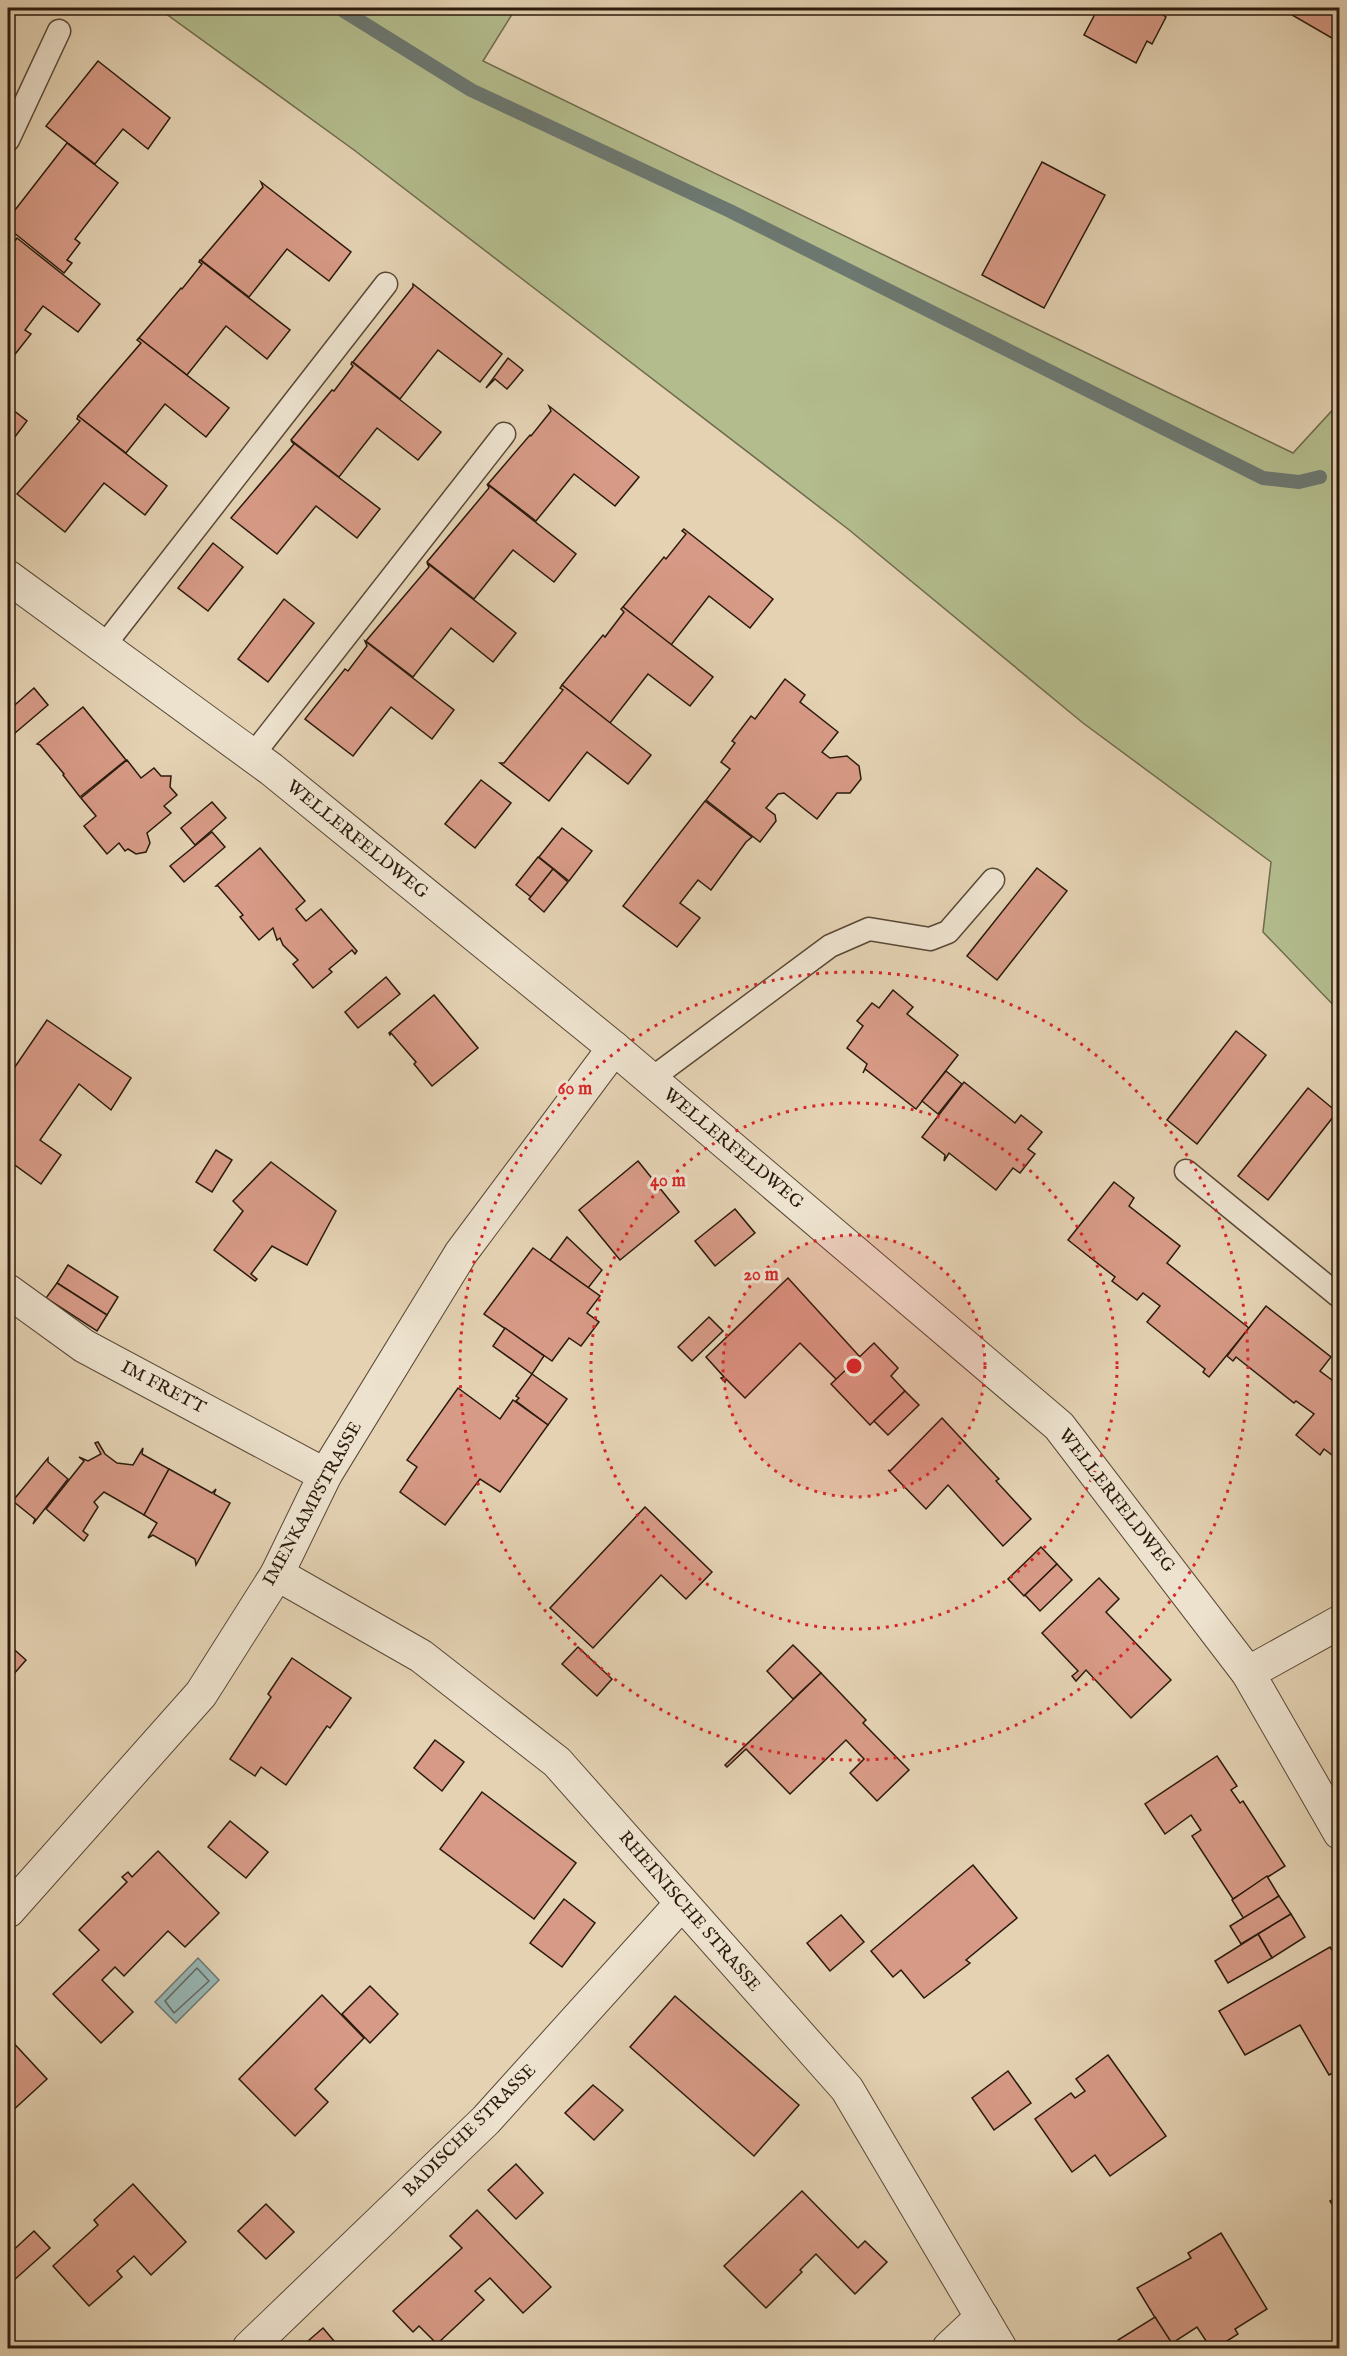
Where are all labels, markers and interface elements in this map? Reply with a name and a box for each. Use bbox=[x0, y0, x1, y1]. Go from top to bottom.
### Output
street label: WELLERFELDWEG bbox=[281, 776, 433, 905]
text: 60 m bbox=[558, 1078, 592, 1101]
street label: WELLERFELDWEG bbox=[658, 1084, 808, 1215]
text: 40 m bbox=[650, 1170, 686, 1193]
text: 20 m bbox=[743, 1264, 779, 1287]
street label: IM FRETT bbox=[117, 1356, 209, 1420]
centre of rings bbox=[844, 1356, 864, 1376]
street label: IMENKAMPSTRASSE bbox=[258, 1418, 368, 1590]
street label: WELLERFELDWEG bbox=[1053, 1424, 1180, 1578]
street label: RHEINISCHE STRASSE bbox=[613, 1827, 765, 1997]
street label: BADISCHE STRASSE bbox=[399, 2060, 541, 2202]

